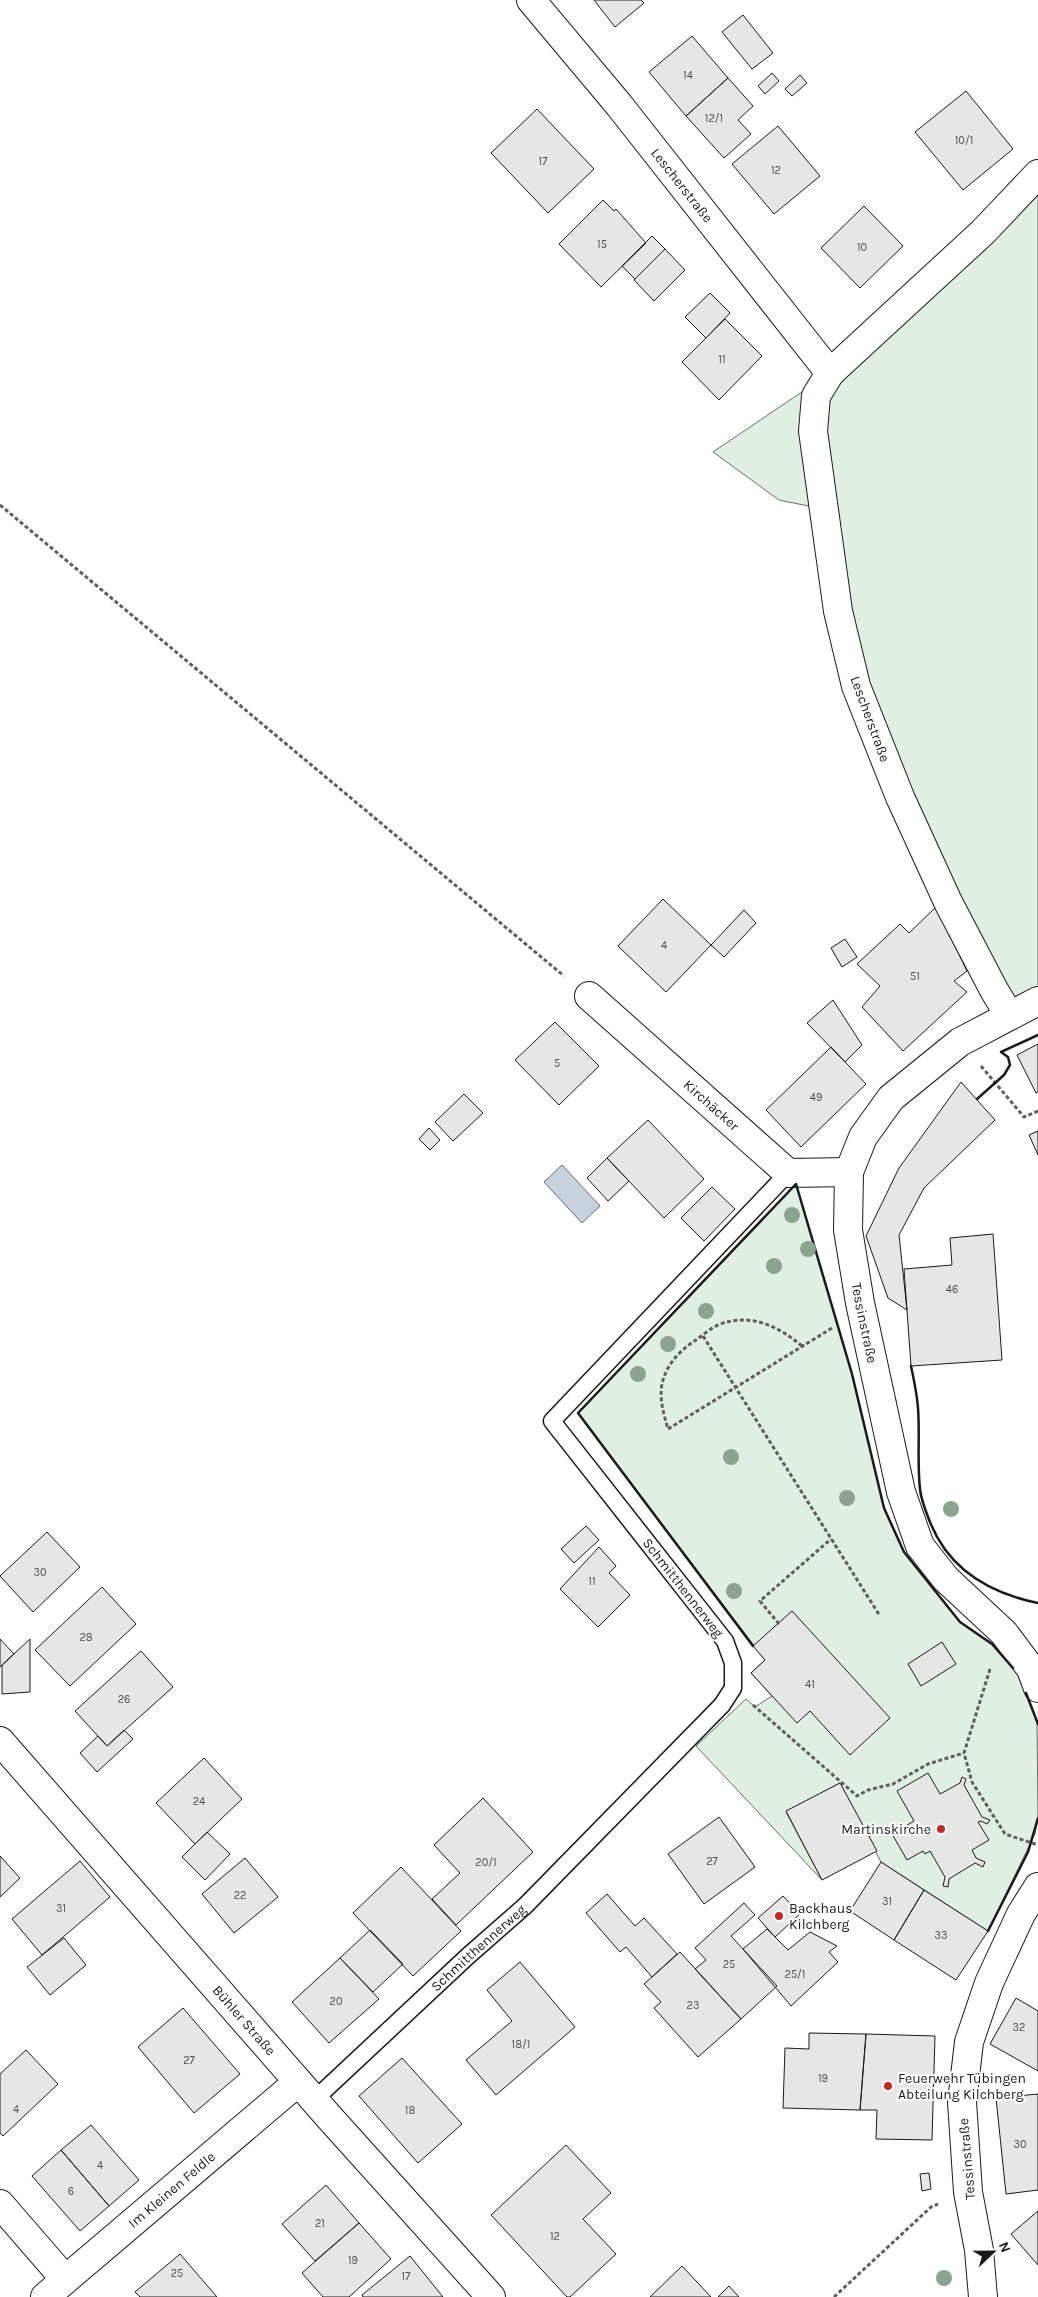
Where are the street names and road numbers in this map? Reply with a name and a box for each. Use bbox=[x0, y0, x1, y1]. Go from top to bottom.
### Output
street label: Lescherstraße bbox=[647, 144, 717, 226]
street label: Lescherstraße bbox=[847, 674, 893, 764]
street label: Kirchäcker bbox=[680, 1076, 744, 1135]
street label: Tessinstraße bbox=[848, 1281, 881, 1365]
street label: Schmitthennerweg bbox=[639, 1535, 727, 1641]
street label: Schmitthennerweg bbox=[427, 1901, 529, 1995]
street label: Bühler Straße bbox=[209, 1982, 280, 2059]
street label: Tessinstraße bbox=[955, 2118, 979, 2200]
street label: Im Kleinen Feldle bbox=[124, 2148, 219, 2231]

